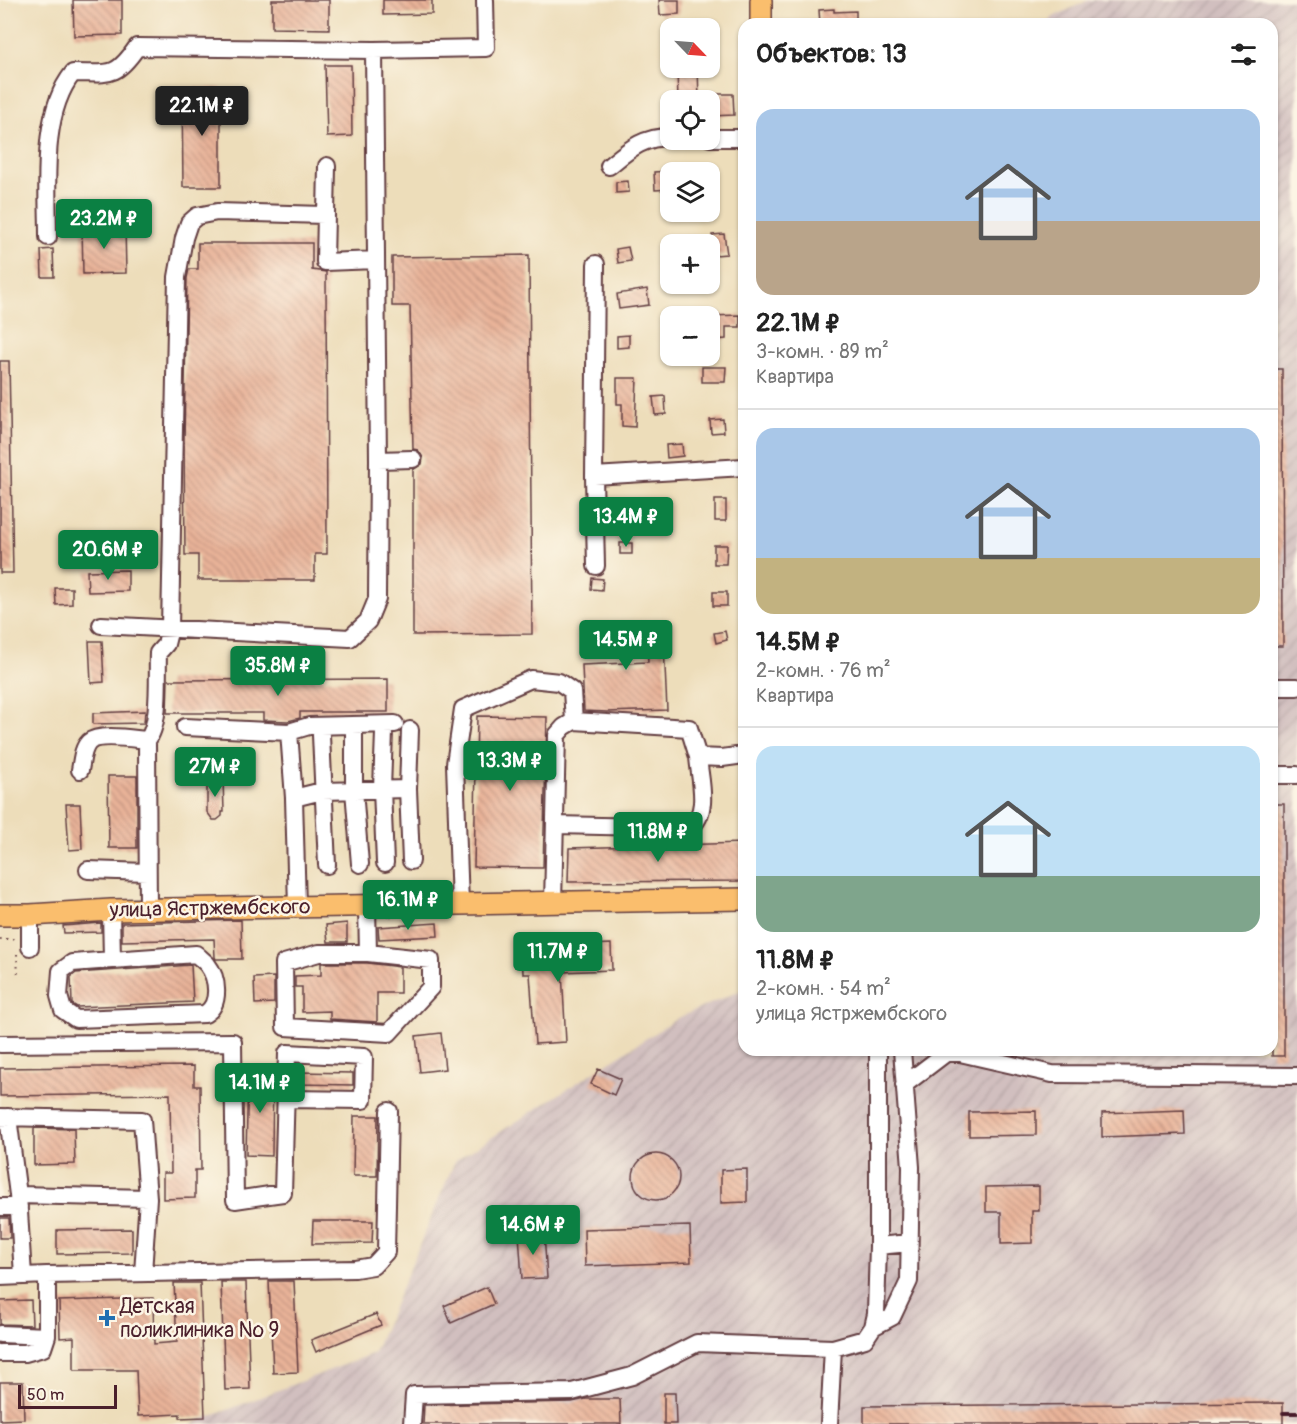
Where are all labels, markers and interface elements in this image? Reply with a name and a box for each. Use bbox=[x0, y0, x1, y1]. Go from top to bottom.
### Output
north arrow bbox=[660, 18, 720, 78]
map controls bbox=[660, 18, 720, 366]
text: Объектов: 13 bbox=[756, 38, 907, 70]
icon: filters bbox=[1227, 38, 1260, 71]
pin: 22.1M ₽ bbox=[147, 86, 257, 137]
button: locate bbox=[660, 90, 720, 150]
text: 22.1M ₽ bbox=[169, 93, 235, 118]
icon: home bbox=[954, 148, 1062, 256]
button: layers bbox=[660, 162, 720, 222]
pin: 23.2M ₽ bbox=[49, 199, 159, 250]
text: 23.2M ₽ bbox=[70, 206, 138, 231]
button: + bbox=[660, 234, 720, 294]
button: − bbox=[660, 306, 720, 366]
text: 22.1M ₽ bbox=[756, 307, 841, 339]
text: 3-комн. · 89 m² bbox=[756, 339, 889, 364]
text: Квартира bbox=[756, 364, 834, 389]
icon: home bbox=[954, 467, 1062, 575]
pin: 13.4M ₽ bbox=[571, 497, 681, 548]
text: 13.4M ₽ bbox=[593, 504, 659, 529]
pin: 20.6M ₽ bbox=[53, 530, 163, 581]
text: 20.6M ₽ bbox=[72, 537, 144, 562]
pin: 14.5M ₽ bbox=[571, 620, 681, 671]
text: 14.5M ₽ bbox=[756, 626, 841, 658]
text: 14.5M ₽ bbox=[593, 627, 659, 652]
pin: 35.8M ₽ bbox=[223, 646, 333, 697]
text: 35.8M ₽ bbox=[244, 653, 312, 678]
text: 2-комн. · 76 m² bbox=[756, 658, 891, 683]
text: Квартира bbox=[756, 683, 834, 708]
pin: 13.3M ₽ bbox=[455, 741, 565, 792]
pin: 27M ₽ bbox=[173, 747, 257, 798]
text: 13.3M ₽ bbox=[477, 748, 543, 773]
text: 27M ₽ bbox=[189, 754, 241, 779]
icon: home bbox=[954, 785, 1062, 893]
pin: 11.8M ₽ bbox=[603, 812, 713, 863]
text: 11.8M ₽ bbox=[628, 819, 688, 844]
pin: 16.1M ₽ bbox=[353, 880, 463, 931]
text: 16.1M ₽ bbox=[377, 887, 439, 912]
street label: улица Ястржембского bbox=[108, 893, 311, 924]
pin: 11.7M ₽ bbox=[503, 932, 613, 983]
text: 11.7M ₽ bbox=[527, 939, 589, 964]
text: 11.8M ₽ bbox=[756, 944, 835, 976]
text: 2-комн. · 54 m² bbox=[756, 976, 891, 1001]
text: улица Ястржембского bbox=[756, 1001, 947, 1026]
pin: 14.1M ₽ bbox=[205, 1063, 315, 1114]
text: 14.1M ₽ bbox=[229, 1070, 291, 1095]
pin: 14.6M ₽ bbox=[478, 1205, 588, 1256]
text: 14.6M ₽ bbox=[500, 1212, 566, 1237]
place label: Детская поликлиника № 9 bbox=[119, 1293, 279, 1344]
marker: Детская поликлиника № 9 bbox=[98, 1309, 116, 1327]
scale bar bbox=[18, 1382, 117, 1410]
text: 50 m bbox=[27, 1385, 64, 1405]

